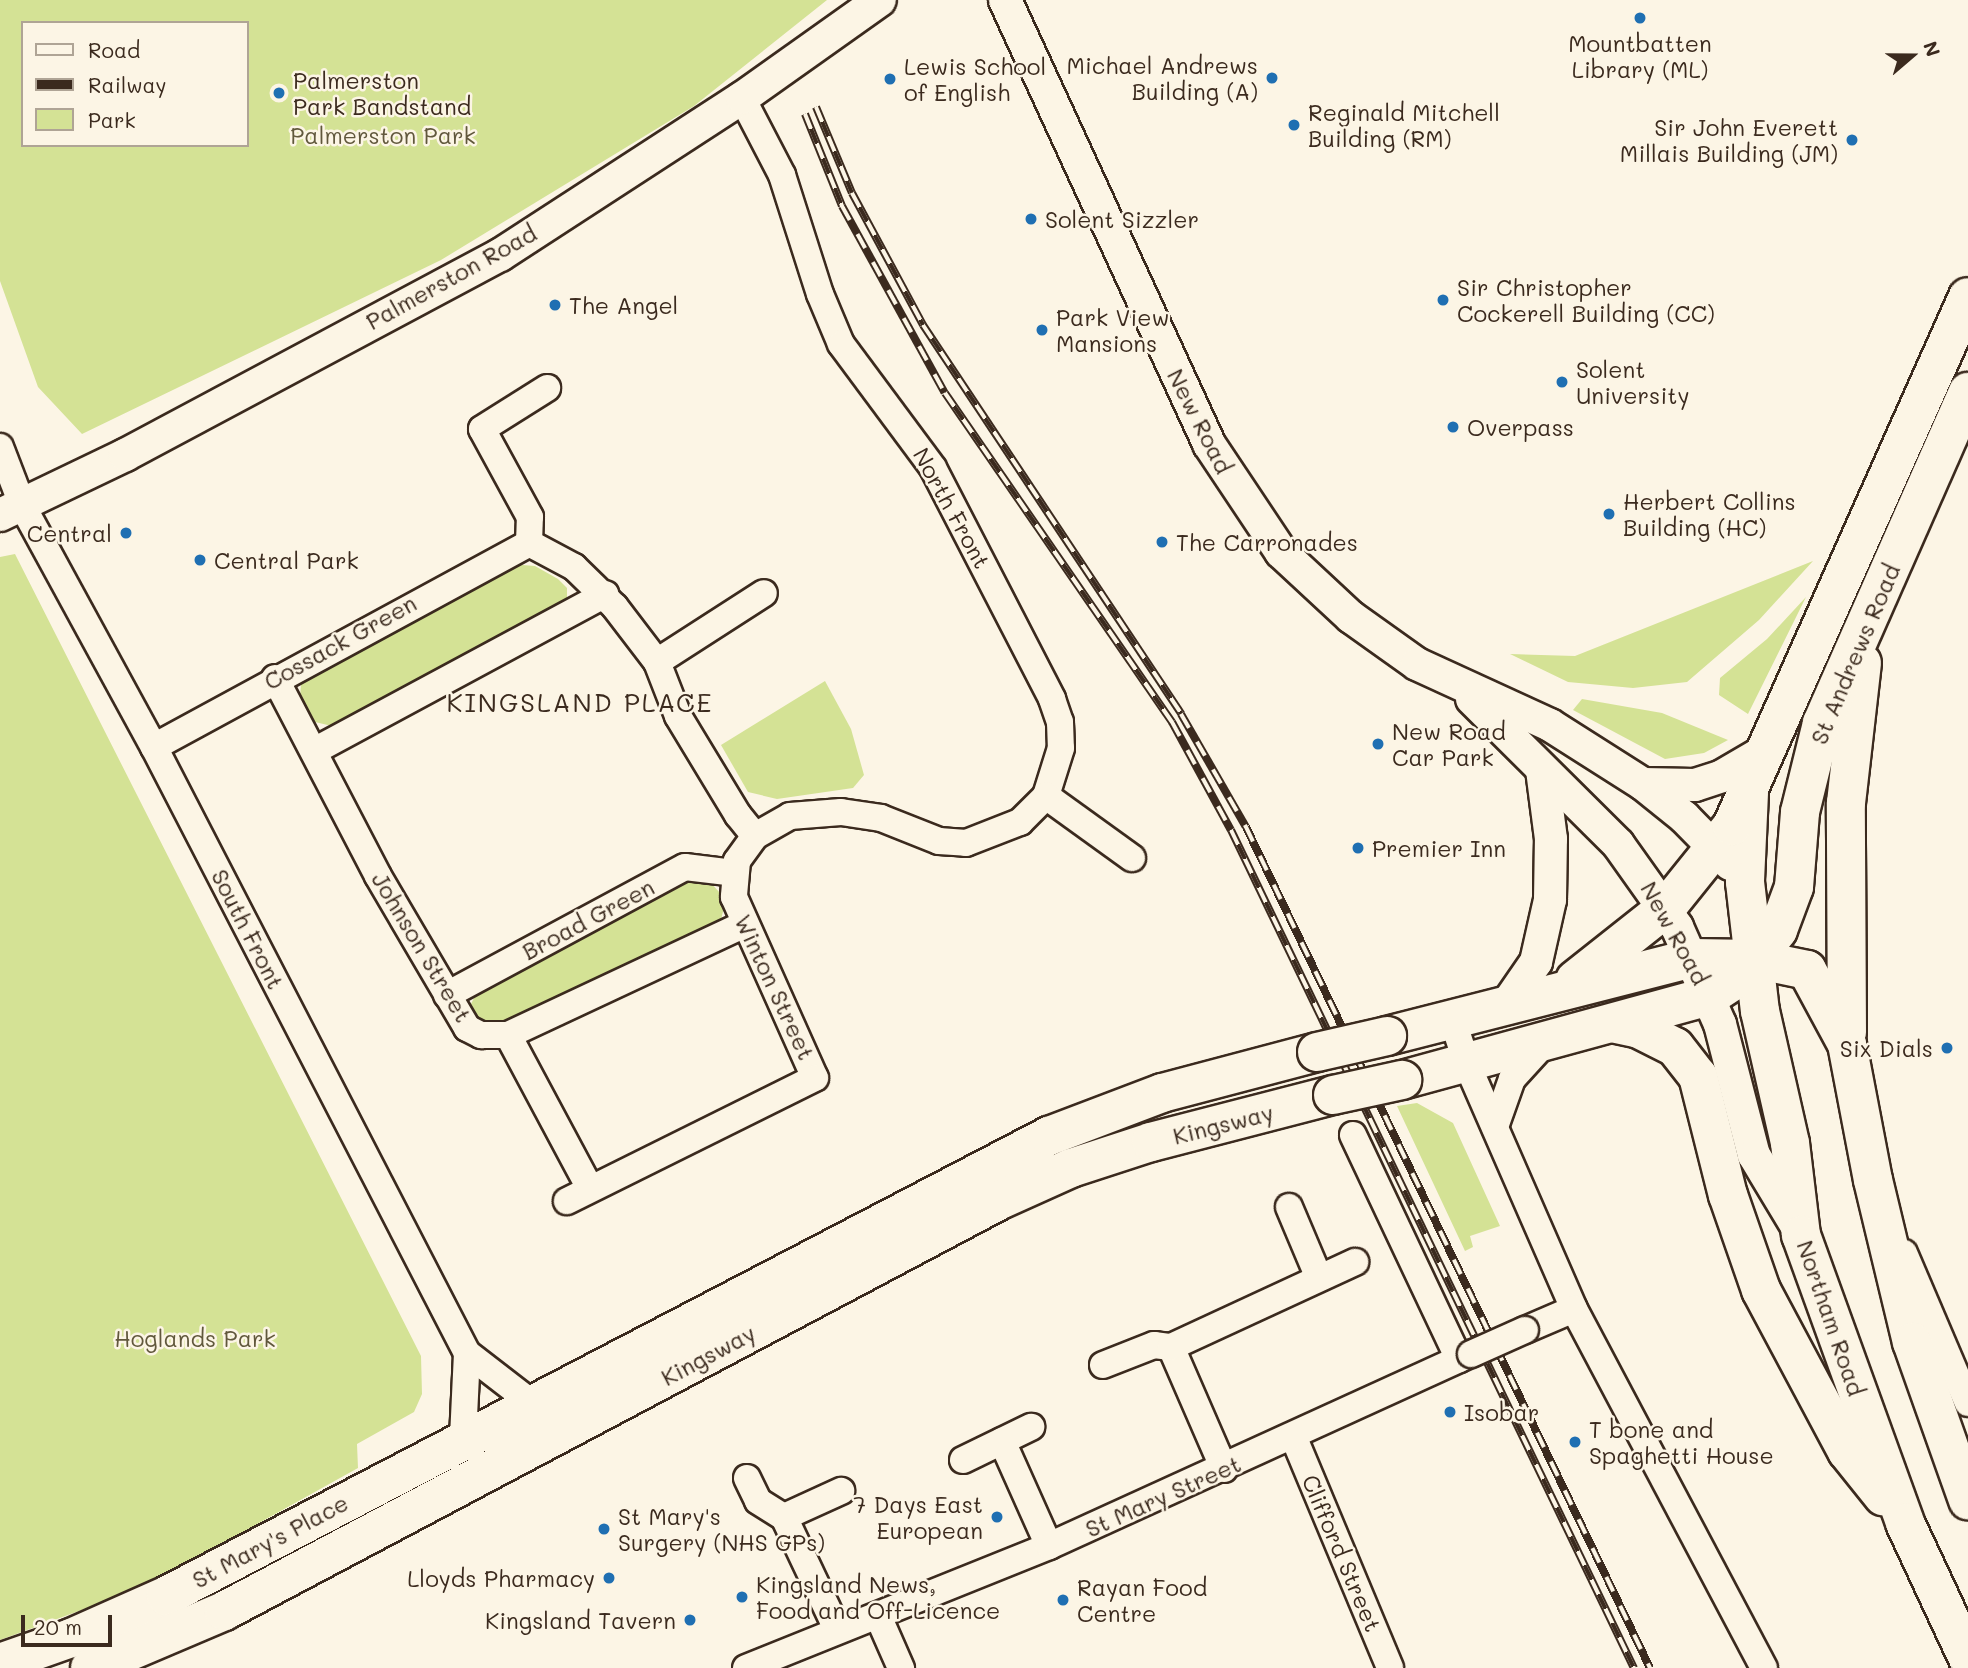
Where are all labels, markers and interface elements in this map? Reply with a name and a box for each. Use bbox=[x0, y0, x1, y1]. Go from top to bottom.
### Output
marker: Mountbatten Library (ML) bbox=[1632, 10, 1648, 26]
legend bbox=[21, 21, 248, 147]
north arrow bbox=[1877, 21, 1947, 91]
place label: Mountbatten Library (ML) bbox=[1568, 29, 1712, 83]
text: Road bbox=[88, 36, 140, 63]
text: N bbox=[1918, 38, 1946, 60]
place label: Michael Andrews Building (A) bbox=[1066, 51, 1258, 105]
place label: Lewis School of English bbox=[904, 52, 1046, 106]
place label: Palmerston Park Bandstand bbox=[293, 66, 471, 120]
marker: Michael Andrews Building (A) bbox=[1264, 70, 1280, 86]
text: Railway bbox=[88, 71, 167, 98]
marker: Lewis School of English bbox=[882, 71, 898, 87]
marker: Palmerston Park Bandstand bbox=[271, 85, 287, 101]
place label: Reginald Mitchell Building (RM) bbox=[1308, 98, 1500, 152]
text: Park bbox=[88, 106, 136, 133]
place label: Sir John Everett Millais Building (JM) bbox=[1620, 113, 1838, 167]
marker: Reginald Mitchell Building (RM) bbox=[1286, 117, 1302, 133]
park label: Palmerston Park bbox=[290, 121, 476, 149]
marker: Sir John Everett Millais Building (JM) bbox=[1844, 132, 1860, 148]
place label: Solent Sizzler bbox=[1045, 205, 1199, 233]
marker: Solent Sizzler bbox=[1023, 211, 1039, 227]
street label: Palmerston Road bbox=[361, 219, 541, 335]
place label: Sir Christopher Cockerell Building (CC) bbox=[1457, 273, 1715, 327]
place label: The Angel bbox=[569, 291, 678, 319]
marker: Sir Christopher Cockerell Building (CC) bbox=[1435, 292, 1451, 308]
marker: The Angel bbox=[547, 297, 563, 313]
place label: Park View Mansions bbox=[1056, 303, 1169, 357]
marker: Park View Mansions bbox=[1034, 322, 1050, 338]
place label: Solent University bbox=[1576, 355, 1689, 409]
street label: New Road bbox=[1162, 364, 1238, 478]
marker: Solent University bbox=[1554, 374, 1570, 390]
place label: Overpass bbox=[1467, 413, 1574, 441]
marker: Overpass bbox=[1445, 419, 1461, 435]
street label: North Front bbox=[908, 443, 996, 573]
place label: Herbert Collins Building (HC) bbox=[1623, 487, 1796, 541]
marker: Herbert Collins Building (HC) bbox=[1601, 506, 1617, 522]
place label: Central bbox=[27, 519, 112, 547]
marker: Central bbox=[118, 525, 134, 541]
place label: The Carronades bbox=[1176, 528, 1358, 556]
marker: The Carronades bbox=[1154, 534, 1170, 550]
place label: Central Park bbox=[214, 546, 359, 574]
marker: Central Park bbox=[192, 552, 208, 568]
street label: St Andrews Road bbox=[1805, 560, 1905, 748]
street label: Cossack Green bbox=[259, 589, 421, 695]
district label: KINGSLAND PLACE bbox=[448, 687, 712, 719]
place label: New Road Car Park bbox=[1392, 717, 1506, 771]
marker: New Road Car Park bbox=[1370, 736, 1386, 752]
place label: Premier Inn bbox=[1372, 834, 1506, 862]
marker: Premier Inn bbox=[1350, 840, 1366, 856]
street label: South Front bbox=[206, 865, 290, 993]
street label: Johnson Street bbox=[366, 867, 478, 1027]
street label: Broad Green bbox=[517, 873, 659, 965]
street label: New Road bbox=[1635, 877, 1715, 989]
street label: Winton Street bbox=[729, 910, 821, 1064]
place label: Six Dials bbox=[1840, 1034, 1933, 1062]
marker: Six Dials bbox=[1939, 1040, 1955, 1056]
street label: Kingsway bbox=[1170, 1098, 1276, 1150]
street label: Northam Road bbox=[1791, 1237, 1871, 1399]
street label: Kingsway bbox=[656, 1319, 760, 1391]
park label: Hoglands Park bbox=[114, 1324, 276, 1352]
place label: Isobar bbox=[1464, 1398, 1539, 1426]
marker: Isobar bbox=[1442, 1404, 1458, 1420]
place label: T bone and Spaghetti House bbox=[1589, 1415, 1774, 1469]
marker: T bone and Spaghetti House bbox=[1567, 1434, 1583, 1450]
street label: St Mary Street bbox=[1081, 1449, 1245, 1543]
street label: Clifford Street bbox=[1297, 1471, 1387, 1635]
street label: St Mary's Place bbox=[188, 1488, 352, 1594]
place label: 7 Days East European bbox=[853, 1490, 983, 1544]
place label: St Mary's Surgery (NHS GPs) bbox=[618, 1502, 825, 1556]
marker: 7 Days East European bbox=[989, 1509, 1005, 1525]
marker: St Mary's Surgery (NHS GPs) bbox=[596, 1521, 612, 1537]
place label: Lloyds Pharmacy bbox=[407, 1564, 595, 1592]
marker: Lloyds Pharmacy bbox=[601, 1570, 617, 1586]
place label: Kingsland News, Food and Off-Licence bbox=[756, 1570, 1000, 1624]
place label: Rayan Food Centre bbox=[1077, 1573, 1207, 1627]
marker: Kingsland News, Food and Off-Licence bbox=[734, 1589, 750, 1605]
marker: Rayan Food Centre bbox=[1055, 1592, 1071, 1608]
scale bar bbox=[24, 1602, 116, 1646]
place label: Kingsland Tavern bbox=[485, 1606, 676, 1634]
marker: Kingsland Tavern bbox=[682, 1612, 698, 1628]
text: 20 m bbox=[34, 1613, 82, 1640]

